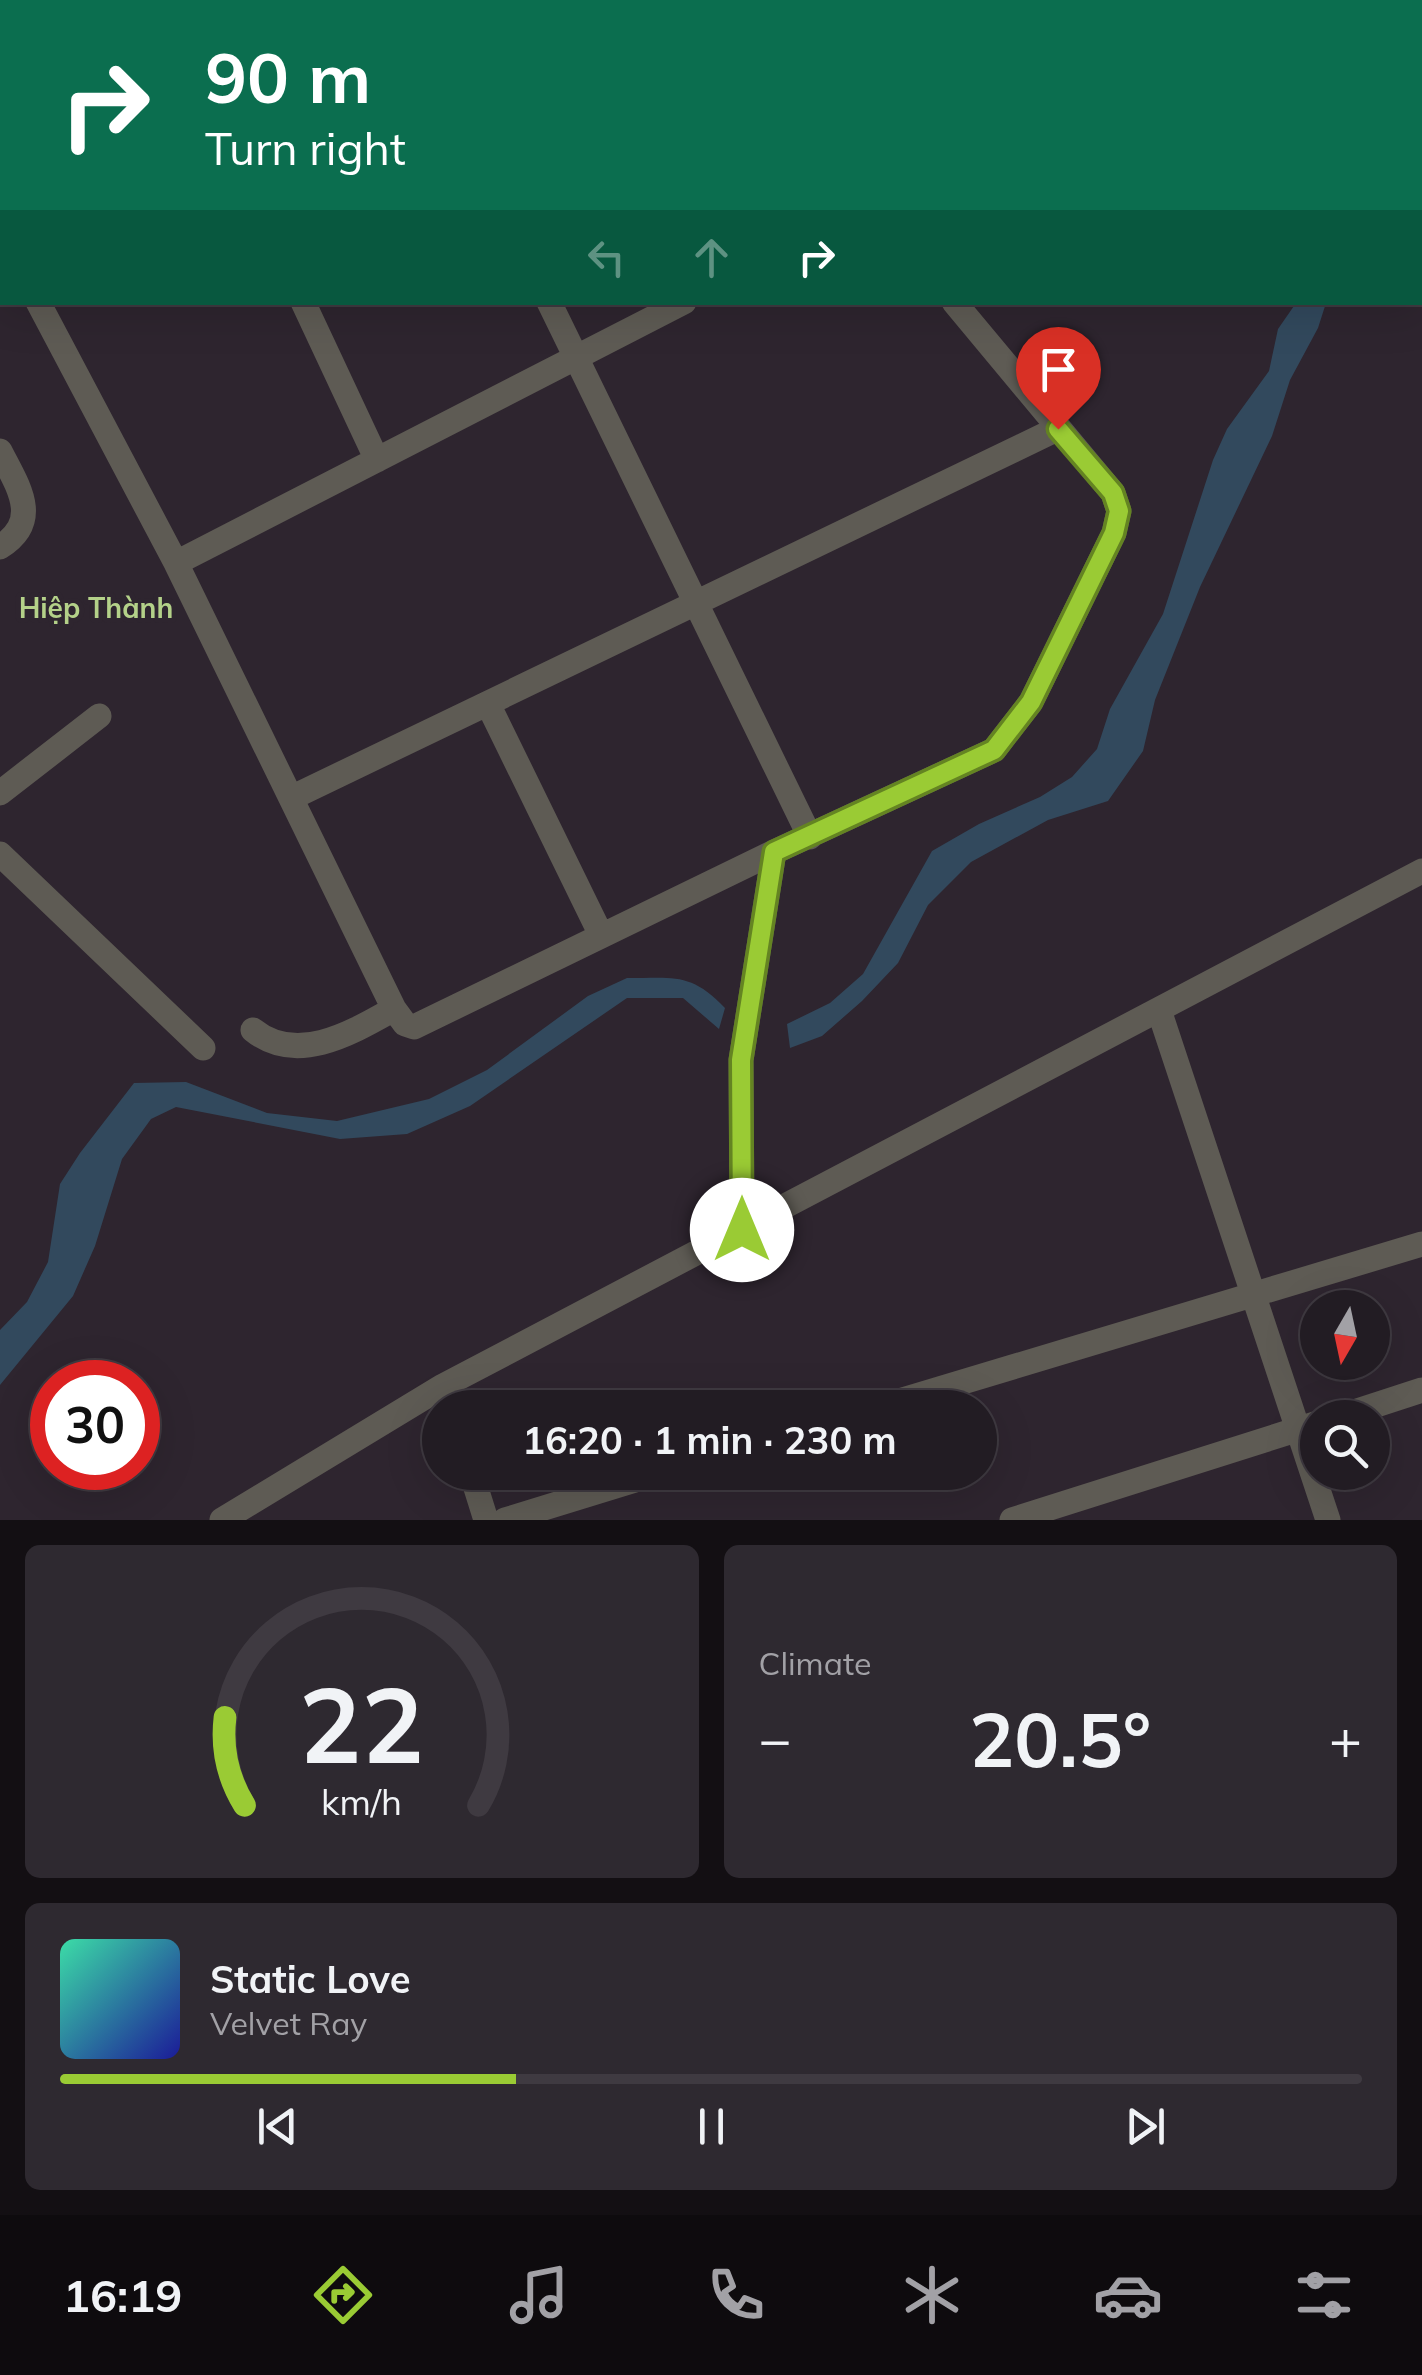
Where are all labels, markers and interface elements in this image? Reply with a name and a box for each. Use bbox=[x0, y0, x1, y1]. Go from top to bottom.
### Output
text: 90 m bbox=[205, 33, 371, 121]
icon: right bbox=[40, 40, 170, 170]
text: Turn right bbox=[205, 120, 406, 176]
icon: left bbox=[579, 230, 634, 285]
icon: ahead bbox=[684, 230, 739, 285]
icon: right bbox=[789, 230, 844, 285]
pin bbox=[1016, 327, 1101, 430]
icon: arrive bbox=[1031, 342, 1086, 397]
district label: Hiệp Thành bbox=[19, 590, 173, 625]
position arrow bbox=[690, 1178, 794, 1282]
north arrow bbox=[1300, 1290, 1390, 1380]
map controls bbox=[1300, 1290, 1390, 1490]
speed limit sign: 30 bbox=[30, 1360, 160, 1490]
button: search bbox=[1300, 1400, 1390, 1490]
text: 16:20 · 1 min · 230 m bbox=[522, 1416, 897, 1464]
text: Climate bbox=[759, 1643, 871, 1683]
text: 22 bbox=[299, 1658, 424, 1789]
text: 20.5° bbox=[969, 1692, 1151, 1786]
text: − bbox=[759, 1704, 792, 1773]
text: + bbox=[1329, 1704, 1362, 1773]
text: km/h bbox=[321, 1779, 402, 1824]
text: Static Love bbox=[210, 1955, 411, 2003]
text: Velvet Ray bbox=[210, 2003, 367, 2043]
icon: previous bbox=[250, 2099, 305, 2154]
icon: pause bbox=[684, 2099, 739, 2154]
icon: next bbox=[1118, 2099, 1173, 2154]
icon: directions bbox=[308, 2260, 378, 2330]
icon: music bbox=[504, 2260, 574, 2330]
icon: phone bbox=[701, 2260, 771, 2330]
icon: climate bbox=[897, 2260, 967, 2330]
icon: car bbox=[1093, 2260, 1163, 2330]
icon: filters bbox=[1289, 2260, 1359, 2330]
text: 16:19 bbox=[63, 2267, 182, 2323]

